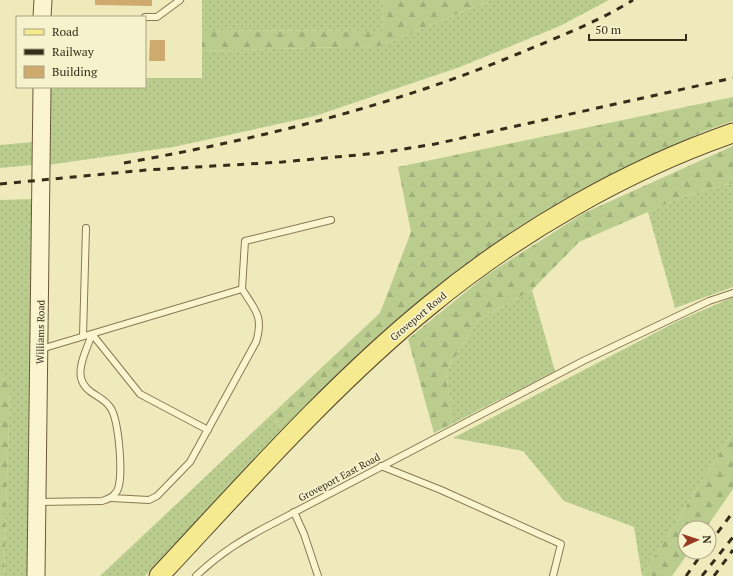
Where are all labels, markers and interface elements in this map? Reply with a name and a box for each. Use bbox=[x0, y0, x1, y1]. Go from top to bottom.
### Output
legend bbox=[16, 16, 146, 88]
scale bar bbox=[589, 16, 686, 42]
text: 50 m bbox=[595, 22, 622, 37]
text: Road bbox=[52, 24, 79, 39]
text: Railway bbox=[52, 44, 95, 59]
text: Building bbox=[52, 64, 98, 79]
street label: Groveport Road bbox=[388, 289, 449, 344]
street label: Williams Road bbox=[33, 299, 48, 364]
street label: Groveport East Road bbox=[296, 450, 383, 504]
north arrow bbox=[677, 520, 717, 560]
text: N bbox=[700, 535, 714, 545]

